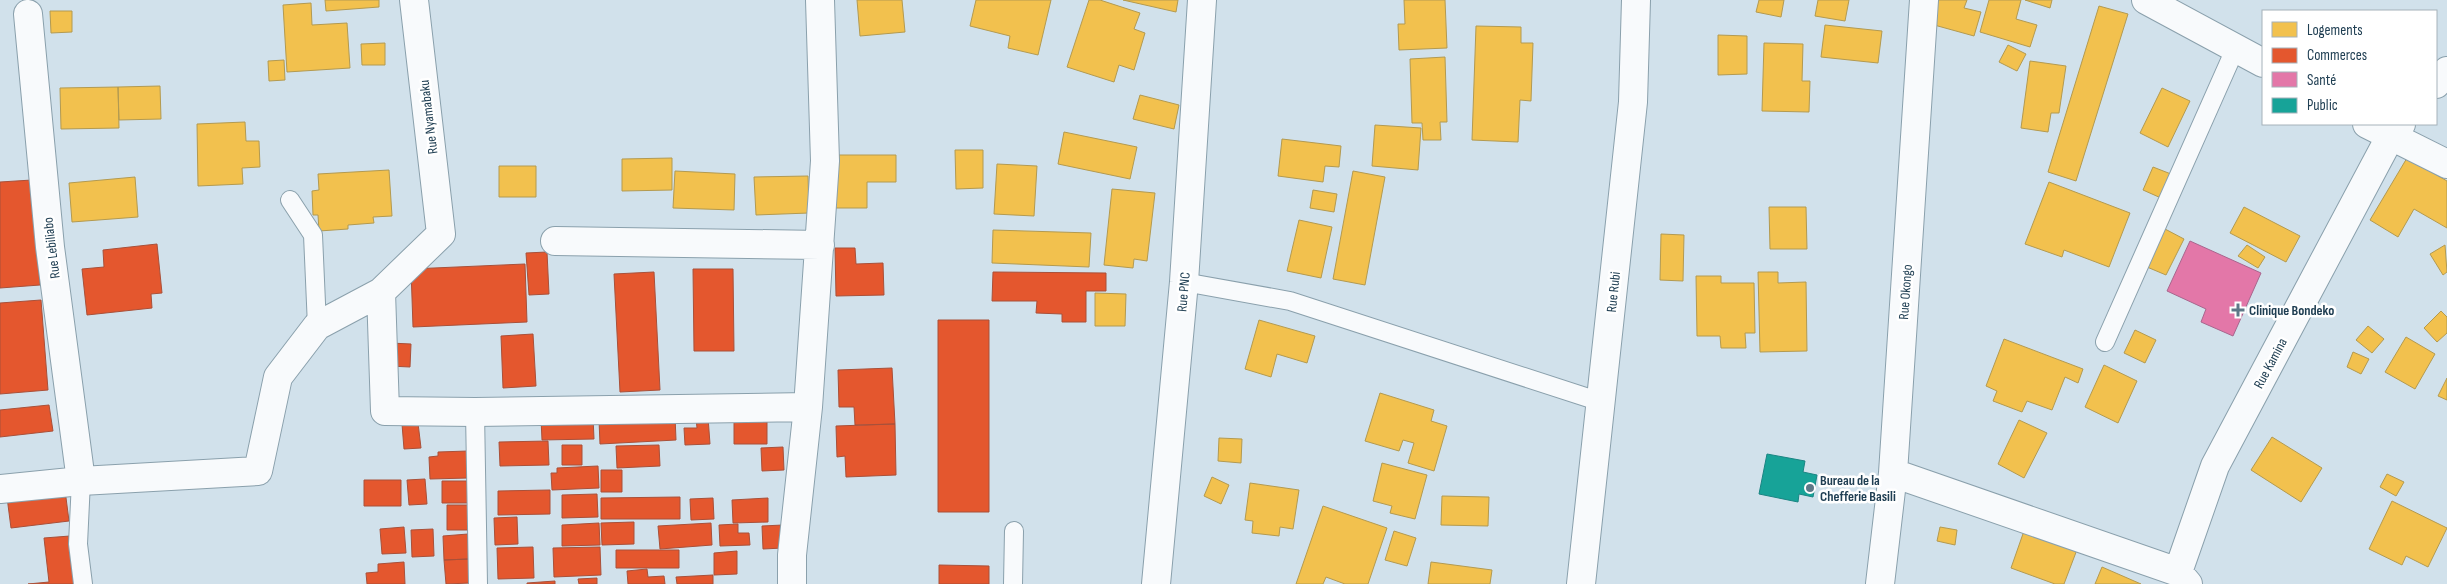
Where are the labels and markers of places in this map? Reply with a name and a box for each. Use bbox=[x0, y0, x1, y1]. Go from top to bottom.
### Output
place label: Clinique Bondeko bbox=[2249, 302, 2334, 319]
marker: Clinique Bondeko bbox=[2231, 303, 2245, 317]
place label: Bureau de la Chefferie Basili bbox=[1820, 472, 1896, 505]
marker: Bureau de la Chefferie Basili bbox=[1804, 482, 1816, 494]

